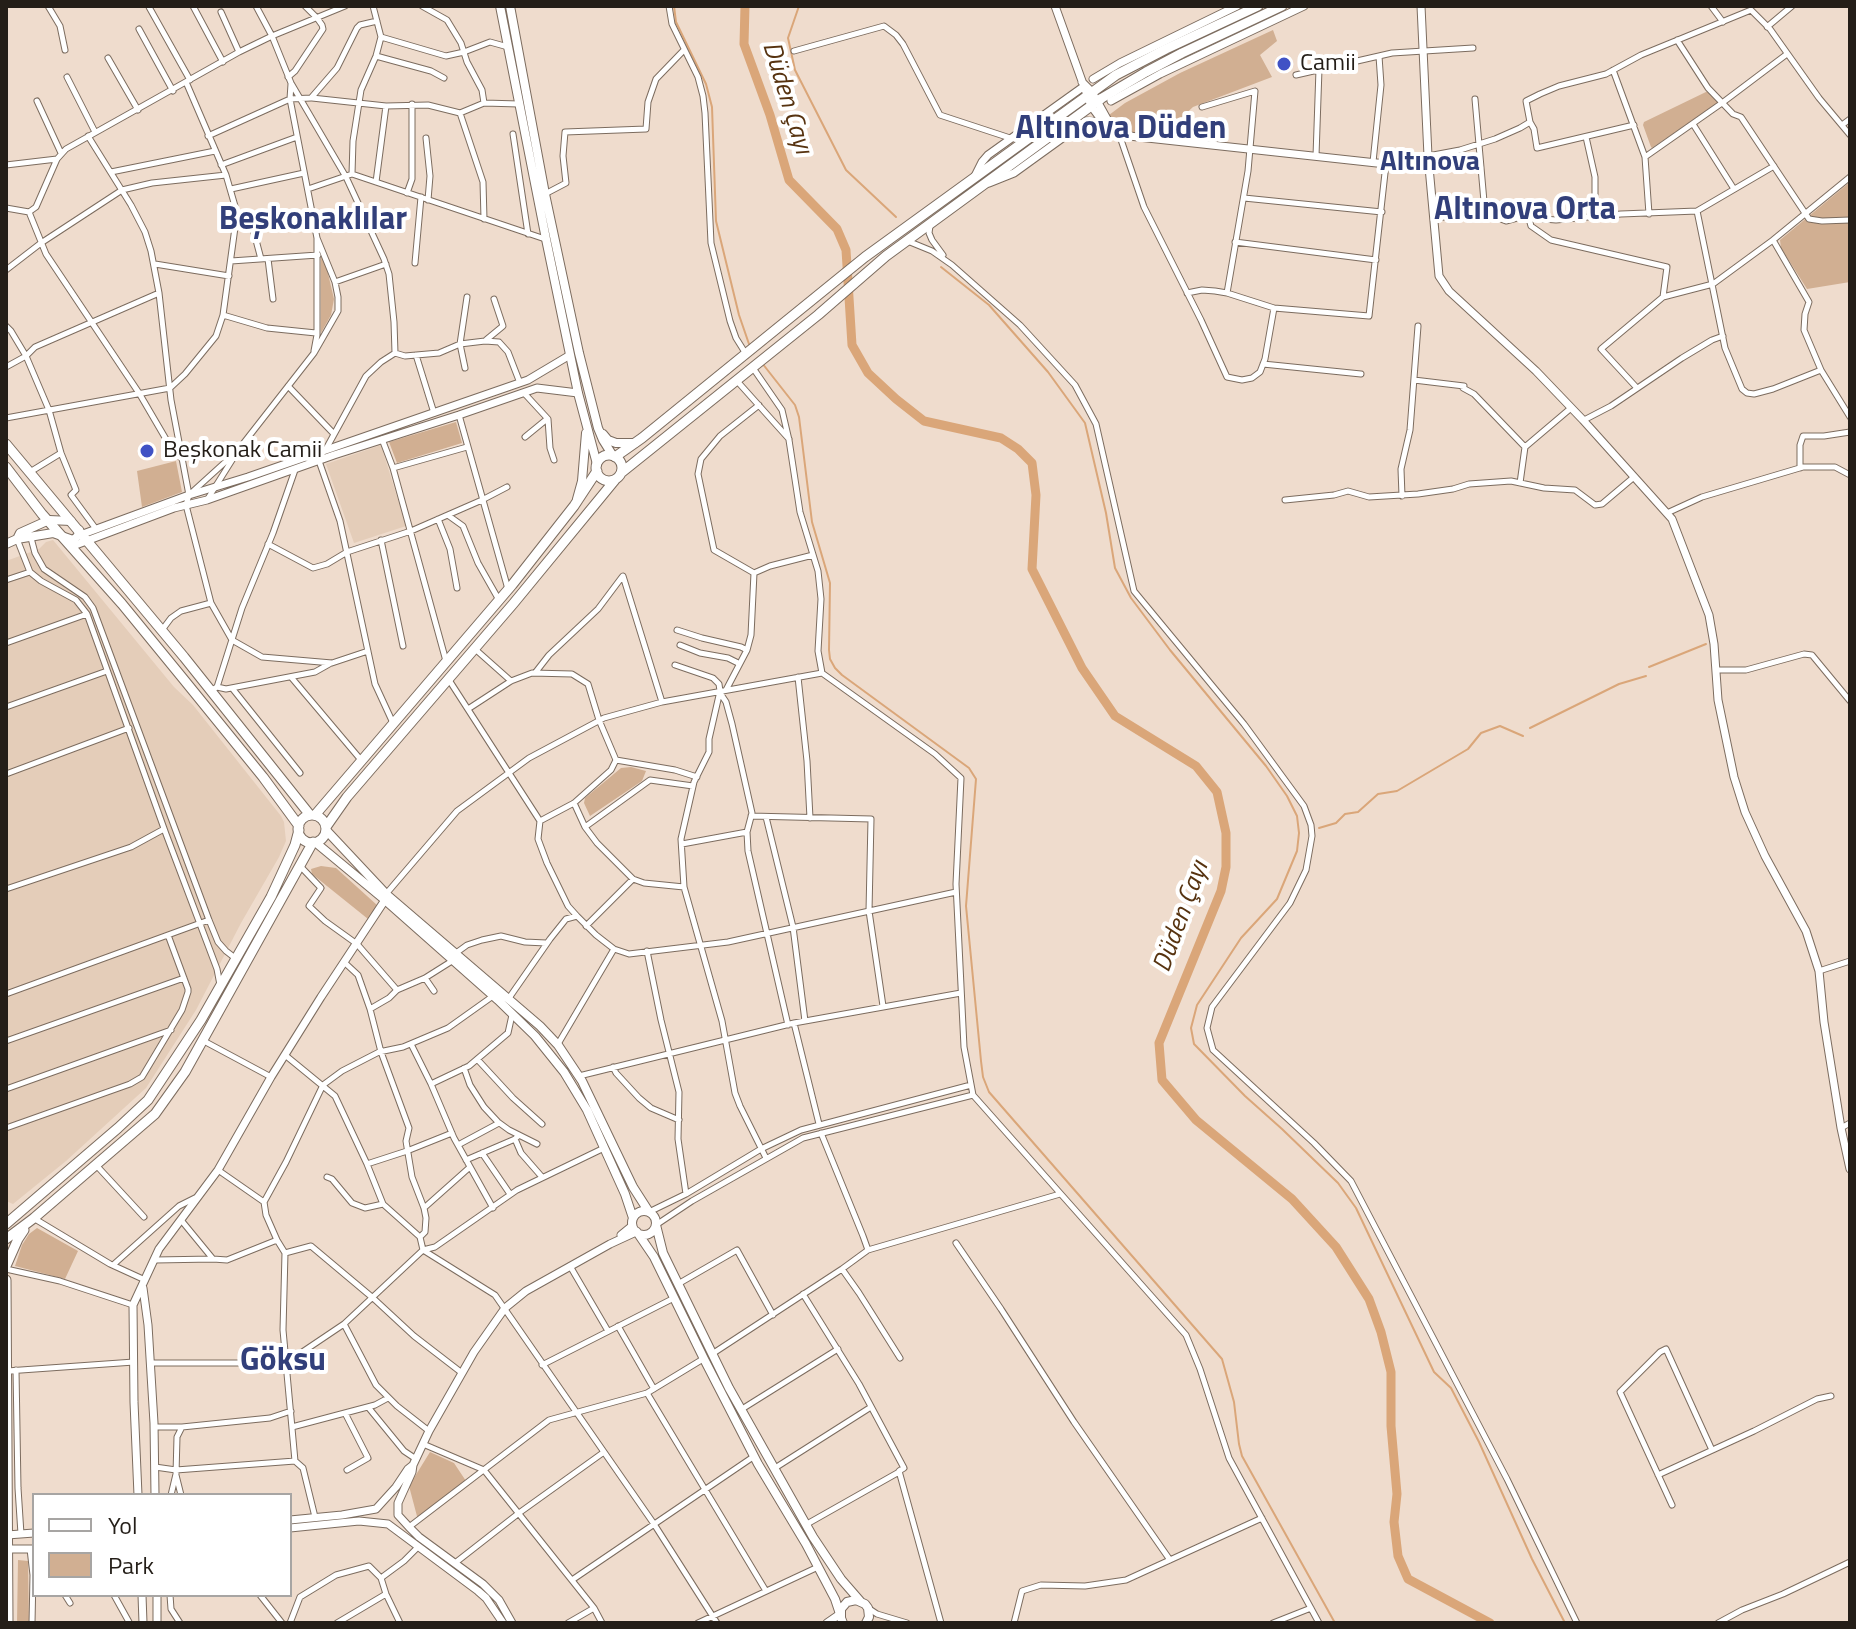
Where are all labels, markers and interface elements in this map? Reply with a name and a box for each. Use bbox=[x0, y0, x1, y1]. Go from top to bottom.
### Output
water label: Düden Çayı bbox=[754, 38, 818, 158]
place label: Camii bbox=[1300, 50, 1356, 78]
marker: Camii bbox=[1275, 55, 1293, 73]
district label: Altınova Düden bbox=[1015, 111, 1227, 149]
district label: Altınova bbox=[1380, 146, 1480, 180]
district label: Altınova Orta bbox=[1434, 192, 1616, 230]
district label: Beşkonaklılar bbox=[219, 202, 407, 240]
place label: Beşkonak Camii bbox=[163, 437, 322, 465]
marker: Beşkonak Camii bbox=[138, 442, 156, 460]
water label: Düden Çayı bbox=[1148, 857, 1216, 977]
district label: Göksu bbox=[240, 1343, 326, 1381]
legend bbox=[32, 1493, 292, 1597]
text: Yol bbox=[108, 1507, 137, 1543]
text: Park bbox=[108, 1547, 154, 1583]

